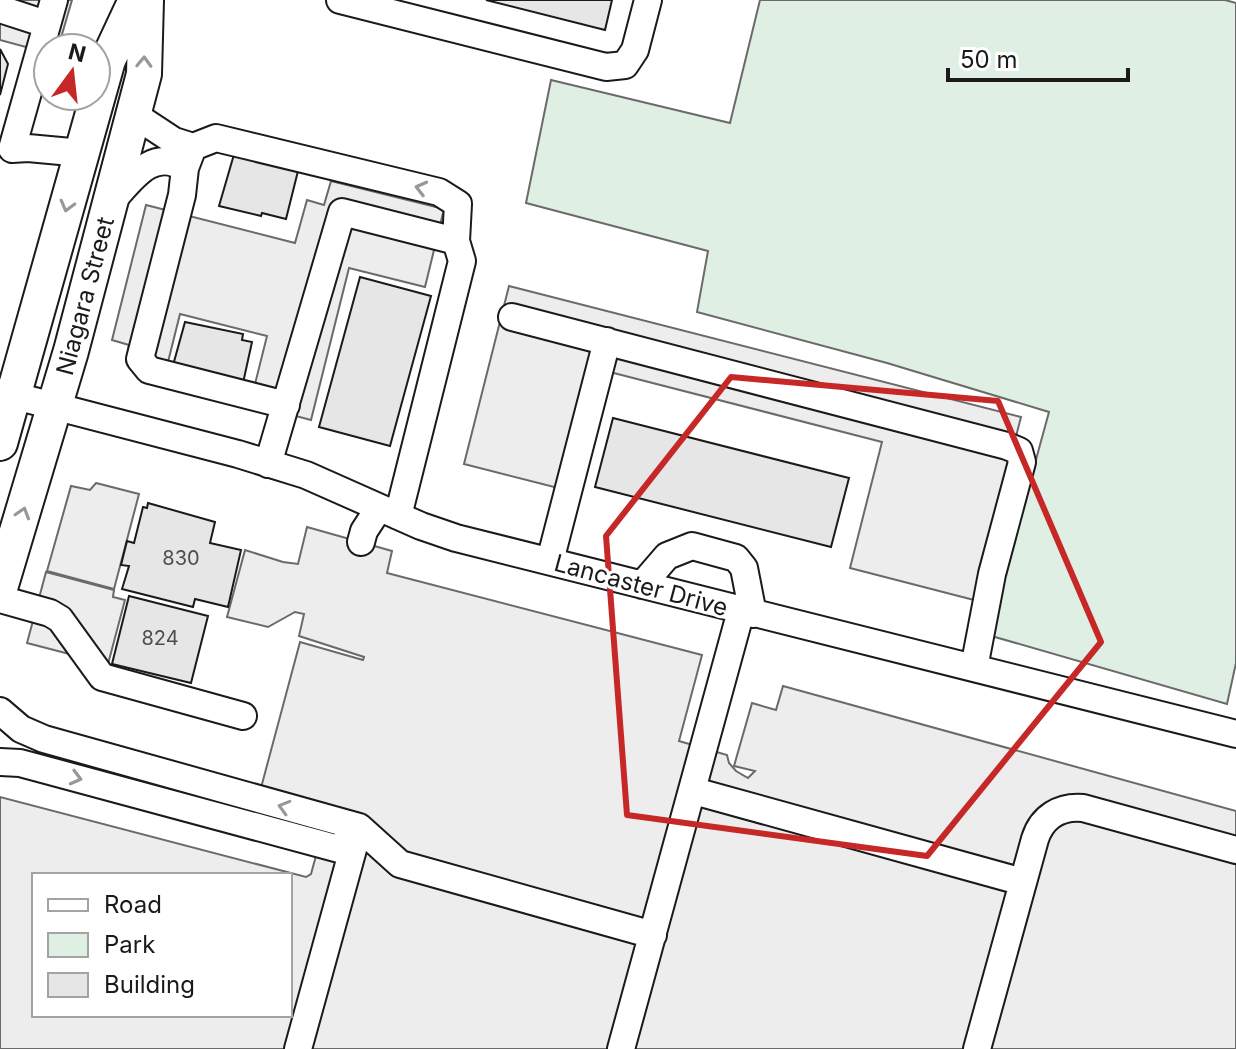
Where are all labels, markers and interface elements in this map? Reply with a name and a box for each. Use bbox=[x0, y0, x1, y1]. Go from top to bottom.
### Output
north arrow bbox=[32, 32, 112, 112]
scale bar bbox=[948, 32, 1128, 82]
text: N bbox=[66, 38, 89, 67]
text: 50 m bbox=[960, 45, 1018, 74]
one-way arrow bbox=[136, 55, 153, 68]
one-way arrow bbox=[414, 180, 428, 197]
one-way arrow bbox=[60, 199, 77, 213]
street label: Niagara Street bbox=[50, 214, 120, 378]
one-way arrow bbox=[13, 507, 29, 521]
house number: 830 bbox=[162, 546, 200, 570]
street label: Lancaster Drive bbox=[551, 548, 731, 622]
house number: 824 bbox=[141, 626, 179, 650]
one-way arrow bbox=[68, 768, 82, 785]
one-way arrow bbox=[277, 799, 291, 816]
legend bbox=[32, 873, 292, 1017]
text: Road bbox=[104, 890, 162, 919]
text: Park bbox=[104, 930, 155, 959]
text: Building bbox=[104, 970, 195, 999]

